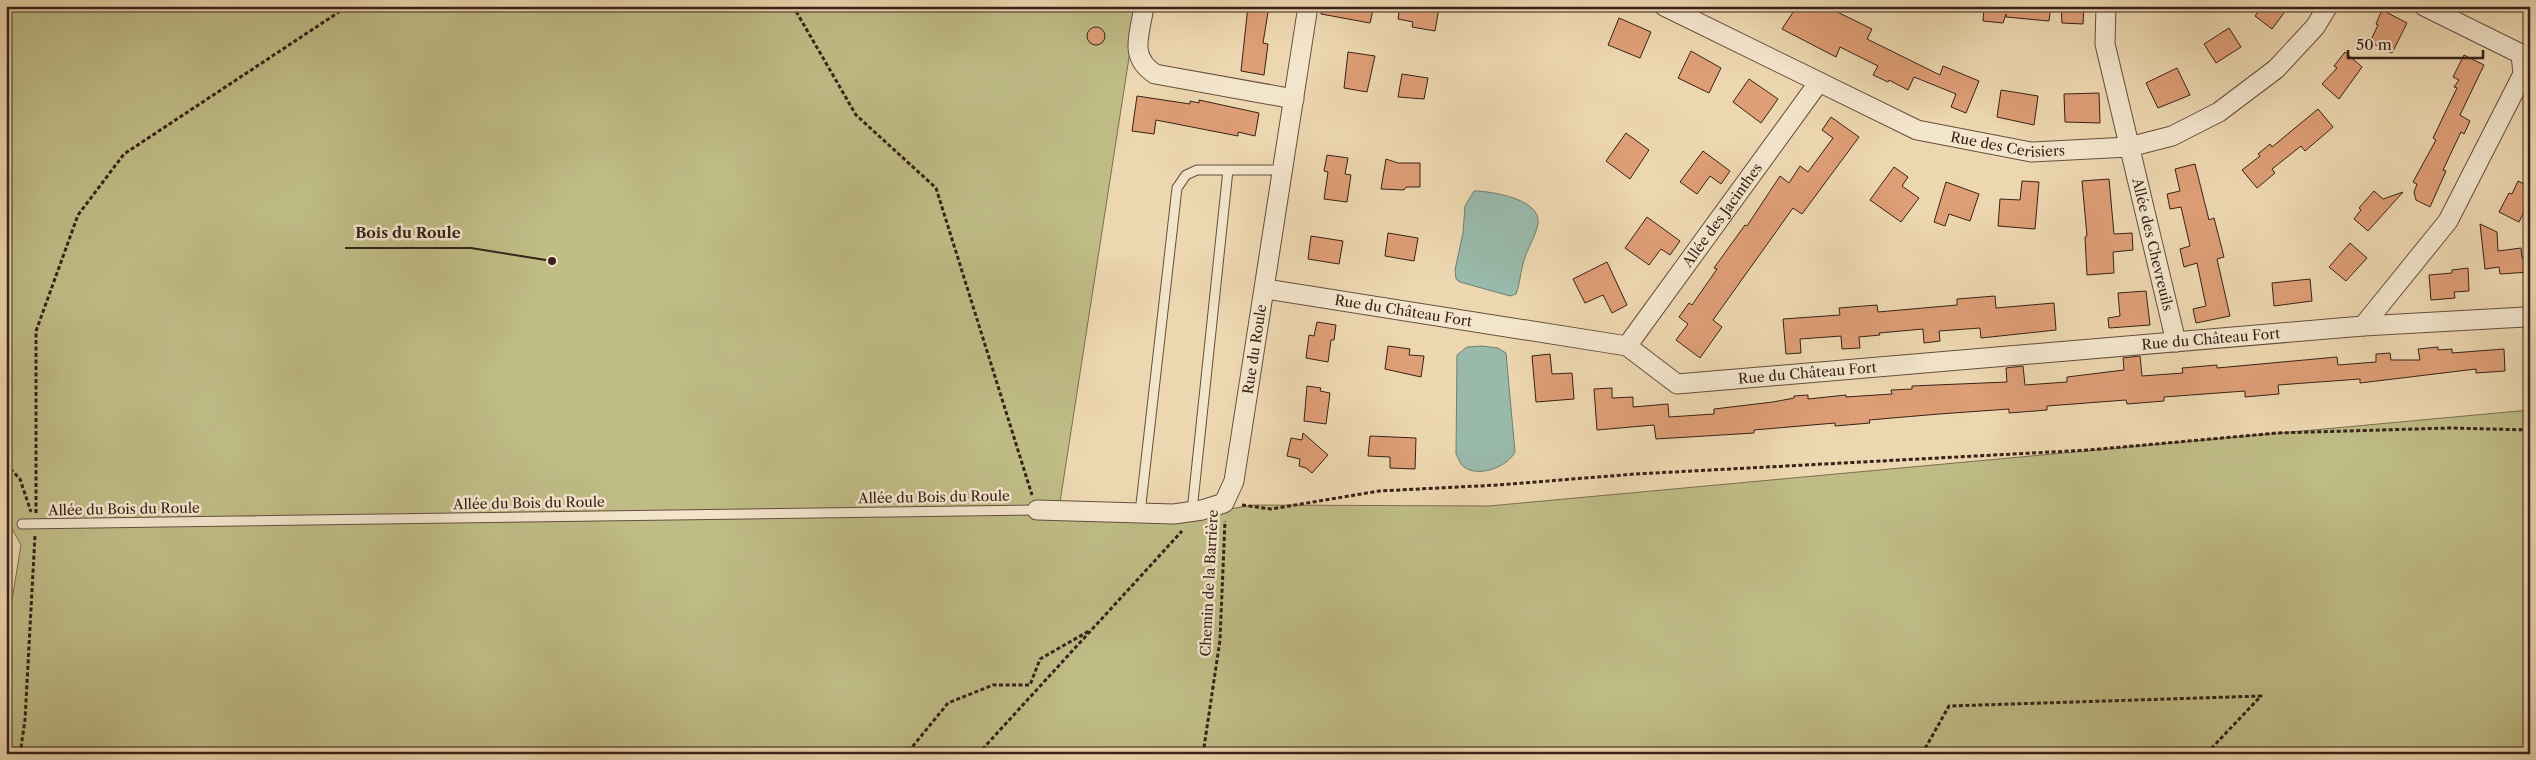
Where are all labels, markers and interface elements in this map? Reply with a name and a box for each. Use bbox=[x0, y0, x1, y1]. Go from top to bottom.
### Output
scale bar bbox=[2348, 28, 2484, 60]
text: 50 m bbox=[2356, 35, 2392, 54]
street label: Rue des Cerisiers bbox=[1949, 128, 2065, 161]
street label: Allée des Jacinthes bbox=[1678, 159, 1766, 271]
street label: Allée des Chevreuils bbox=[2128, 175, 2177, 313]
callout: Bois du Roule bbox=[345, 218, 471, 248]
text: Bois du Roule bbox=[355, 223, 461, 242]
street label: Rue du Château Fort bbox=[1333, 291, 1473, 330]
street label: Rue du Roule bbox=[1239, 303, 1270, 395]
street label: Rue du Château Fort bbox=[2141, 324, 2281, 354]
street label: Rue du Château Fort bbox=[1737, 358, 1877, 388]
street label: Allée du Bois du Roule bbox=[857, 487, 1010, 507]
street label: Allée du Bois du Roule bbox=[452, 493, 605, 513]
street label: Allée du Bois du Roule bbox=[47, 499, 200, 519]
street label: Chemin de la Barrière bbox=[1196, 509, 1222, 657]

